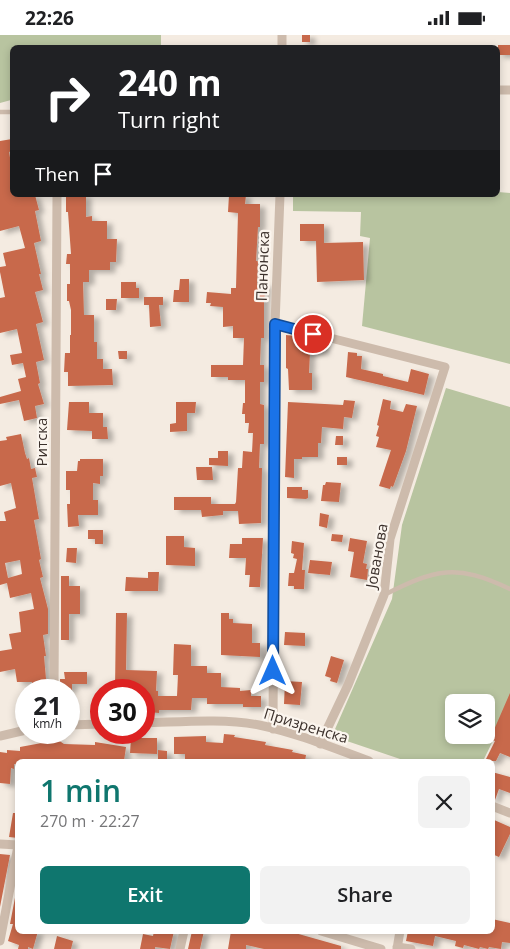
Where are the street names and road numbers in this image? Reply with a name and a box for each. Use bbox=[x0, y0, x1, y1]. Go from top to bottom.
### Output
street label: Панонска bbox=[251, 230, 273, 302]
street label: Ритска bbox=[31, 418, 51, 466]
street label: Јованова bbox=[360, 522, 392, 592]
street label: Призренска bbox=[262, 703, 351, 747]

